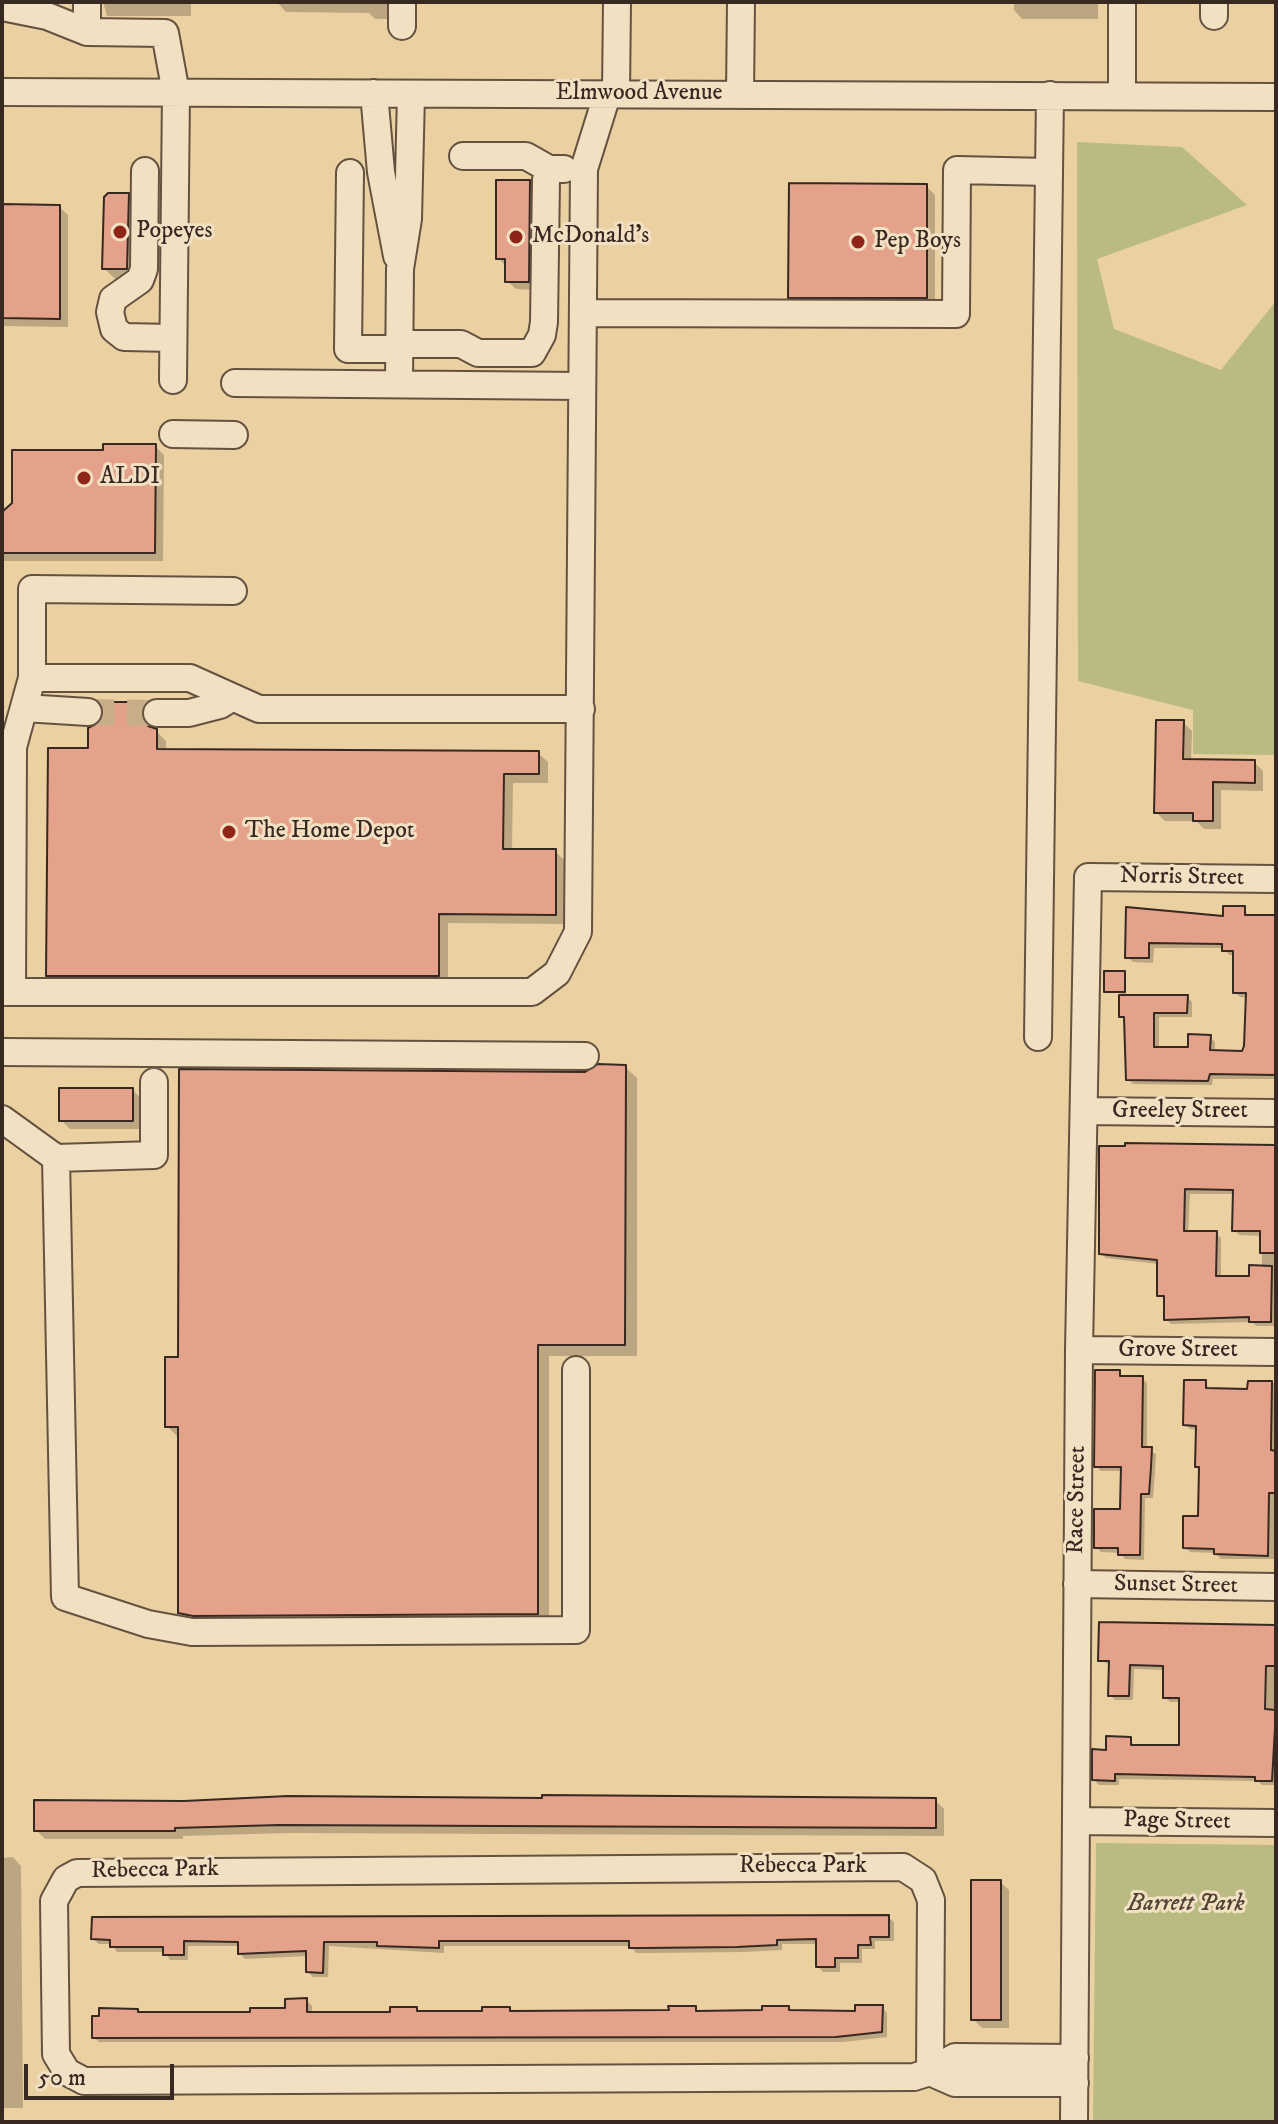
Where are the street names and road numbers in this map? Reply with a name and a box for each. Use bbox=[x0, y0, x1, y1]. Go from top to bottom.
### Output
street label: Elmwood Avenue bbox=[555, 80, 723, 108]
street label: Norris Street bbox=[1119, 863, 1245, 893]
street label: Greeley Street bbox=[1112, 1098, 1248, 1126]
street label: Grove Street bbox=[1118, 1337, 1238, 1365]
street label: Race Street bbox=[1063, 1446, 1093, 1554]
street label: Sunset Street bbox=[1114, 1571, 1238, 1601]
street label: Page Street bbox=[1123, 1807, 1231, 1837]
street label: Rebecca Park bbox=[739, 1853, 867, 1881]
street label: Rebecca Park bbox=[91, 1855, 219, 1887]

